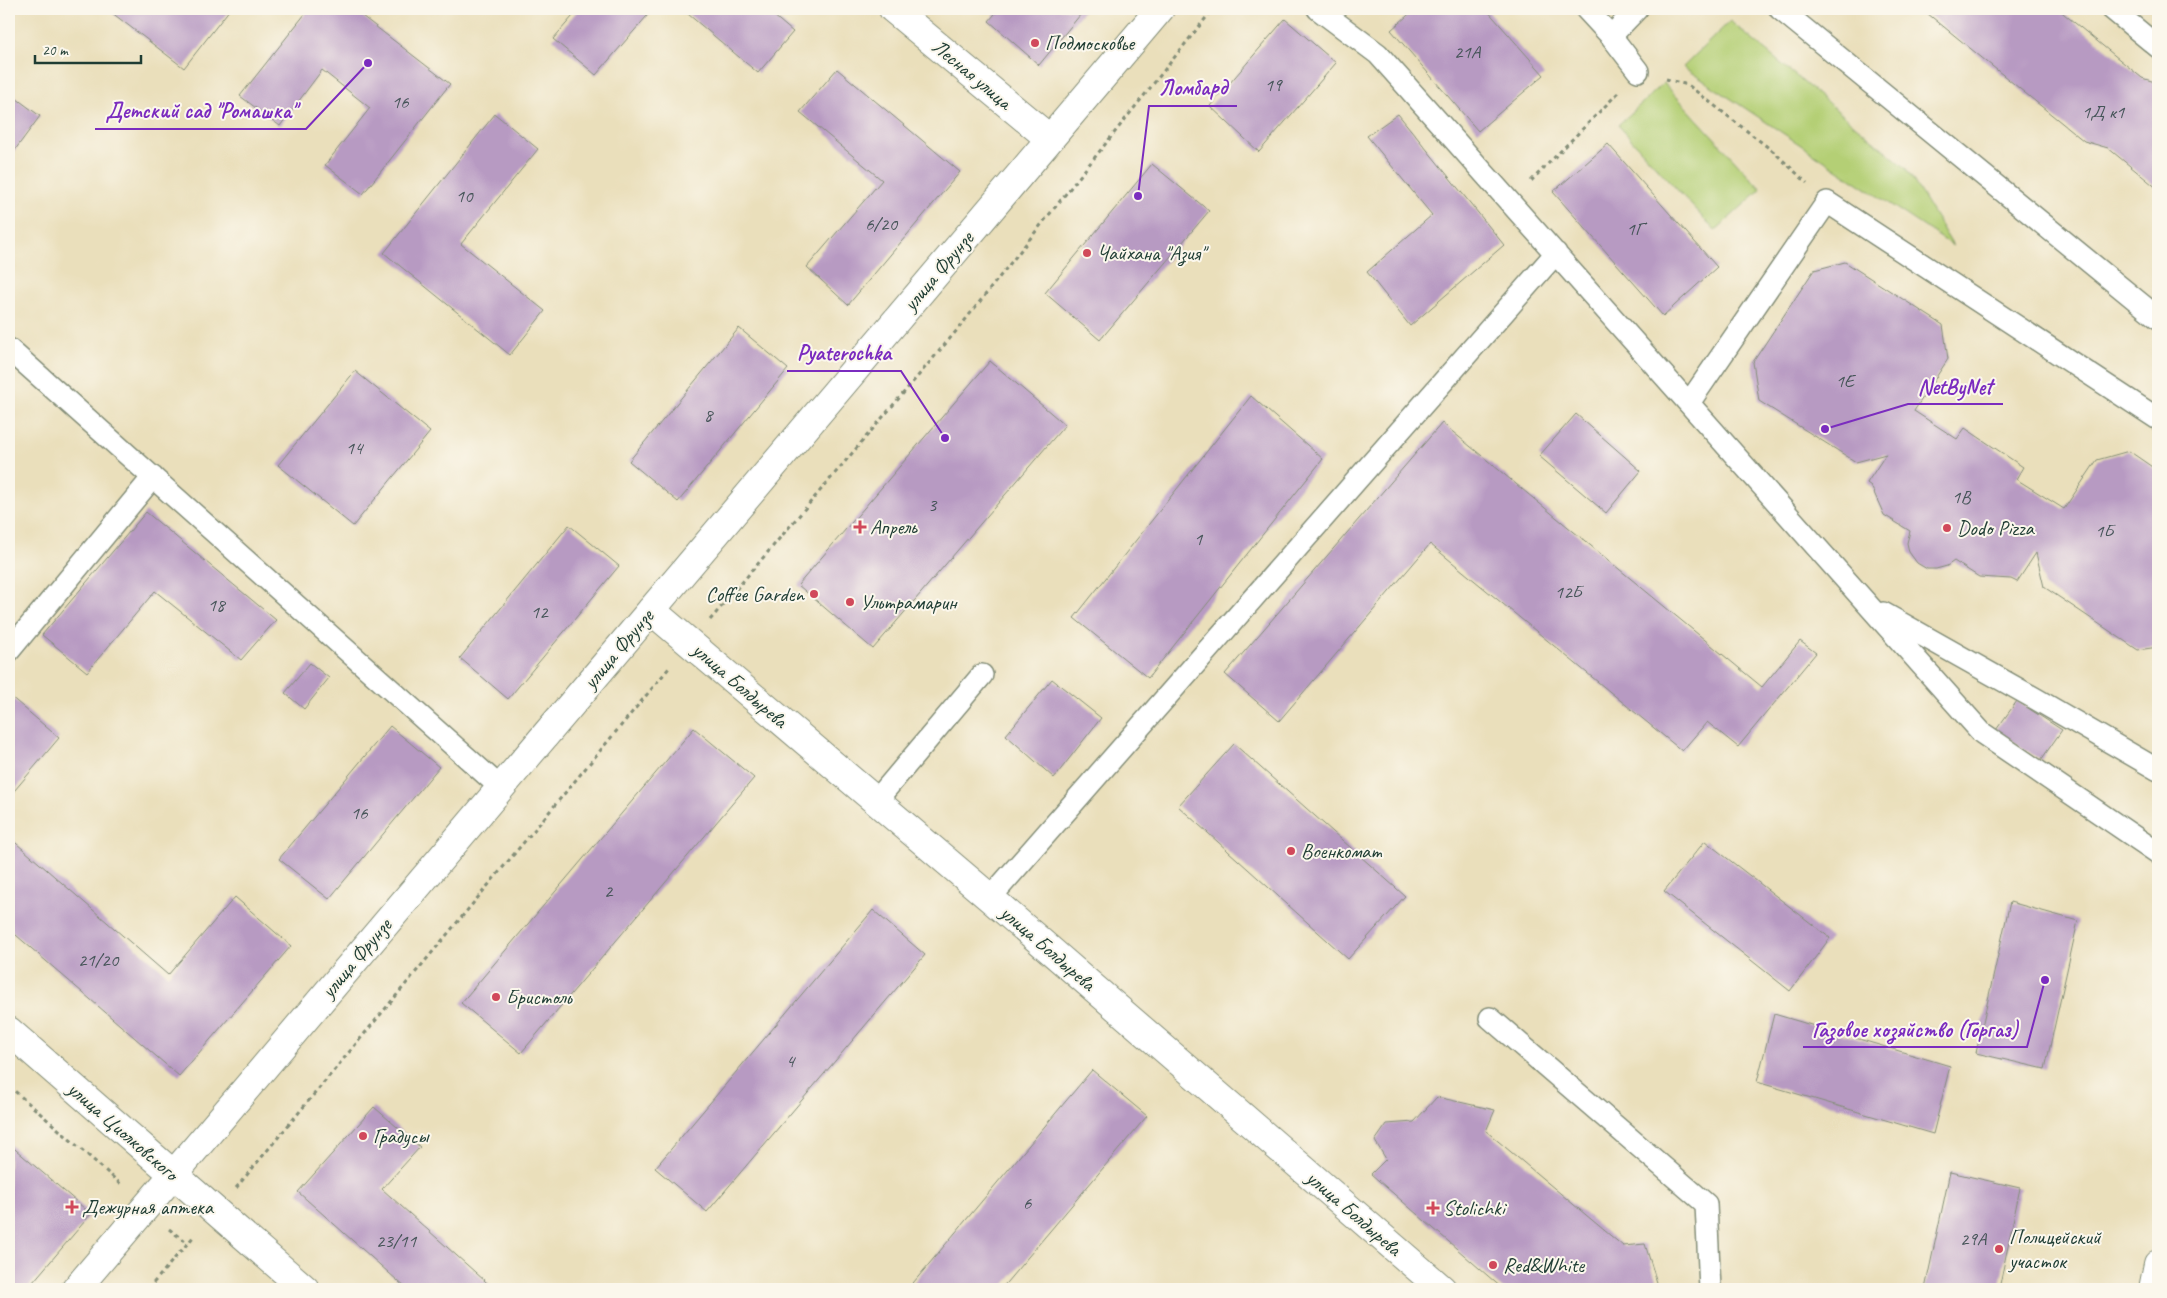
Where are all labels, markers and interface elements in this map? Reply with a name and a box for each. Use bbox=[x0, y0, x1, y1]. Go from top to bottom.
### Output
place label: Подмосковье bbox=[1045, 30, 1136, 56]
scale bar bbox=[35, 32, 141, 64]
street label: Лесная улица bbox=[927, 33, 1019, 116]
marker: Подмосковье bbox=[1029, 37, 1041, 49]
house number: 21А bbox=[1454, 40, 1482, 64]
text: 20 m bbox=[42, 41, 69, 60]
callout: Ломбард bbox=[1149, 69, 1237, 106]
house number: 19 bbox=[1264, 73, 1283, 97]
text: Ломбард bbox=[1159, 74, 1230, 102]
house number: 16 bbox=[391, 90, 410, 114]
callout: Детский сад "Ромашка" bbox=[95, 92, 306, 129]
text: Детский сад "Ромашка" bbox=[106, 97, 301, 125]
house number: 1Д к1 bbox=[2082, 100, 2126, 124]
house number: 10 bbox=[455, 184, 474, 208]
house number: 6/20 bbox=[865, 212, 898, 236]
house number: 1Г bbox=[1626, 217, 1648, 241]
street label: улица Фрунзе bbox=[896, 225, 980, 318]
place label: Чайхана "Азия" bbox=[1097, 240, 1209, 267]
marker: Чайхана "Азия" bbox=[1081, 247, 1093, 259]
callout: Pyaterochka bbox=[787, 334, 901, 371]
text: Pyaterochka bbox=[797, 339, 893, 367]
callout: NetByNet bbox=[1908, 367, 2003, 404]
house number: 1Е bbox=[1836, 369, 1857, 393]
text: NetByNet bbox=[1918, 373, 1996, 401]
house number: 8 bbox=[704, 403, 715, 427]
house number: 14 bbox=[345, 436, 365, 460]
house number: 1В bbox=[1952, 485, 1971, 509]
house number: 3 bbox=[928, 493, 938, 517]
place label: Апрель bbox=[870, 514, 918, 540]
place label: Dodo Pizza bbox=[1957, 515, 2036, 541]
house number: 1Б bbox=[2095, 519, 2116, 543]
marker: Апрель bbox=[854, 521, 866, 533]
marker: Dodo Pizza bbox=[1941, 522, 1953, 534]
house number: 1 bbox=[1194, 527, 1204, 551]
house number: 12Б bbox=[1555, 580, 1585, 604]
place label: Coffee Garden bbox=[706, 581, 806, 607]
marker: Coffee Garden bbox=[808, 588, 820, 600]
place label: Ультрамарин bbox=[860, 589, 958, 615]
house number: 18 bbox=[207, 593, 227, 617]
marker: Ультрамарин bbox=[844, 596, 856, 608]
house number: 12 bbox=[530, 600, 549, 624]
street label: улица Фрунзе bbox=[576, 603, 660, 696]
street label: улица Болдырева bbox=[686, 635, 794, 734]
house number: 16 bbox=[350, 801, 369, 825]
place label: Военкомат bbox=[1301, 838, 1382, 864]
marker: Военкомат bbox=[1285, 845, 1297, 857]
house number: 2 bbox=[604, 879, 614, 903]
street label: улица Болдырева bbox=[994, 898, 1102, 997]
street label: улица Фрунзе bbox=[314, 912, 398, 1005]
house number: 21/20 bbox=[78, 948, 120, 972]
place label: Бристоль bbox=[506, 984, 573, 1010]
marker: Бристоль bbox=[490, 991, 502, 1003]
callout: Газовое хозяйство (Горгаз) bbox=[1803, 1010, 2027, 1047]
text: Газовое хозяйство (Горгаз) bbox=[1812, 1016, 2020, 1045]
house number: 4 bbox=[786, 1049, 797, 1073]
street label: улица Циолковского bbox=[61, 1075, 186, 1188]
place label: Градусы bbox=[373, 1123, 430, 1149]
marker: Градусы bbox=[357, 1130, 369, 1142]
street label: улица Болдырева bbox=[1300, 1163, 1408, 1262]
house number: 6 bbox=[1023, 1191, 1033, 1215]
place label: Дежурная аптека bbox=[82, 1194, 215, 1220]
place label: Stolichki bbox=[1443, 1195, 1508, 1221]
marker: Дежурная аптека bbox=[66, 1201, 78, 1213]
marker: Stolichki bbox=[1427, 1202, 1439, 1214]
place label: Полицейский участок bbox=[2007, 1224, 2102, 1274]
house number: 29А bbox=[1960, 1227, 1988, 1251]
house number: 23/11 bbox=[376, 1229, 418, 1253]
marker: Полицейский участок bbox=[1993, 1243, 2005, 1255]
place label: Red&White bbox=[1503, 1252, 1585, 1278]
marker: Red&White bbox=[1487, 1259, 1499, 1271]

